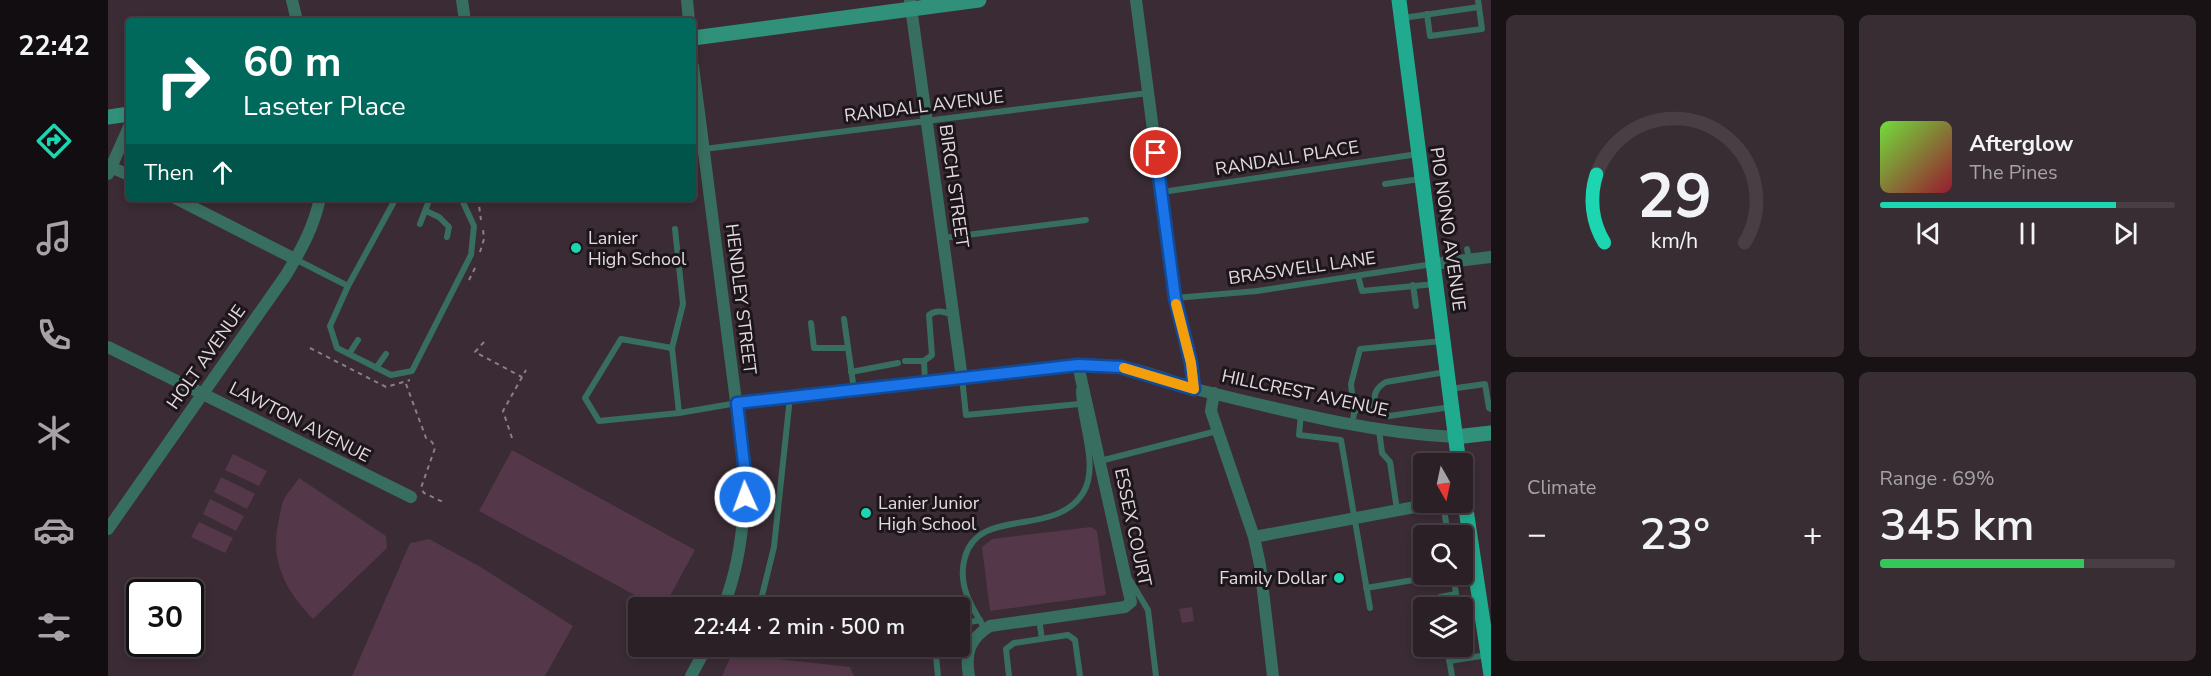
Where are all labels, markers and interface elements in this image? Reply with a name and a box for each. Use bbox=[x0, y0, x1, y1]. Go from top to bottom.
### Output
text: 22:42 bbox=[18, 28, 90, 65]
text: 60 m bbox=[243, 34, 342, 91]
icon: right bbox=[144, 42, 222, 120]
street label: RANDALL AVENUE bbox=[843, 84, 1005, 128]
text: Laseter Place bbox=[243, 88, 406, 125]
icon: directions bbox=[33, 120, 75, 162]
street label: BIRCH STREET bbox=[933, 123, 975, 249]
pin bbox=[1130, 127, 1181, 178]
text: Afterglow bbox=[1970, 129, 2073, 159]
street label: RANDALL PLACE bbox=[1213, 135, 1361, 181]
icon: arrive bbox=[1139, 136, 1172, 169]
street label: PIO NONO AVENUE bbox=[1425, 146, 1471, 312]
text: 29 bbox=[1637, 154, 1712, 239]
icon: ahead bbox=[206, 156, 239, 189]
text: Then bbox=[144, 158, 194, 188]
text: The Pines bbox=[1970, 159, 2058, 186]
icon: music bbox=[33, 217, 75, 259]
icon: previous bbox=[1912, 217, 1945, 250]
icon: pause bbox=[2011, 217, 2044, 250]
icon: next bbox=[2109, 217, 2142, 250]
street label: HENDLEY STREET bbox=[720, 222, 762, 376]
place label: Lanier High School bbox=[588, 226, 687, 271]
text: km/h bbox=[1651, 226, 1698, 256]
marker: Lanier High School bbox=[569, 241, 583, 255]
street label: BRASWELL LANE bbox=[1227, 246, 1377, 290]
street label: HOLT AVENUE bbox=[161, 300, 251, 414]
icon: phone bbox=[33, 314, 75, 356]
street label: HILLCREST AVENUE bbox=[1219, 364, 1391, 422]
street label: LAWTON AVENUE bbox=[225, 376, 375, 468]
icon: climate bbox=[33, 412, 75, 454]
north arrow bbox=[1413, 453, 1473, 513]
map controls bbox=[1413, 453, 1473, 657]
position arrow bbox=[713, 465, 777, 529]
text: Range · 69% bbox=[1880, 465, 1995, 492]
street label: ESSEX COURT bbox=[1109, 466, 1157, 588]
text: Climate bbox=[1527, 474, 1596, 501]
place label: Lanier Junior High School bbox=[878, 491, 980, 536]
text: 345 km bbox=[1880, 495, 2035, 556]
text: 23° bbox=[1639, 504, 1710, 565]
marker: Lanier Junior High School bbox=[859, 506, 873, 520]
icon: car bbox=[33, 509, 75, 551]
text: − bbox=[1527, 512, 1547, 557]
text: + bbox=[1803, 512, 1822, 557]
button: search bbox=[1413, 525, 1473, 585]
place label: Family Dollar bbox=[1219, 566, 1328, 590]
marker: Family Dollar bbox=[1332, 571, 1346, 585]
speed limit sign: 30 bbox=[126, 579, 204, 657]
button: layers bbox=[1413, 597, 1473, 657]
icon: filters bbox=[33, 606, 75, 648]
text: 22:44 · 2 min · 500 m bbox=[693, 612, 905, 642]

